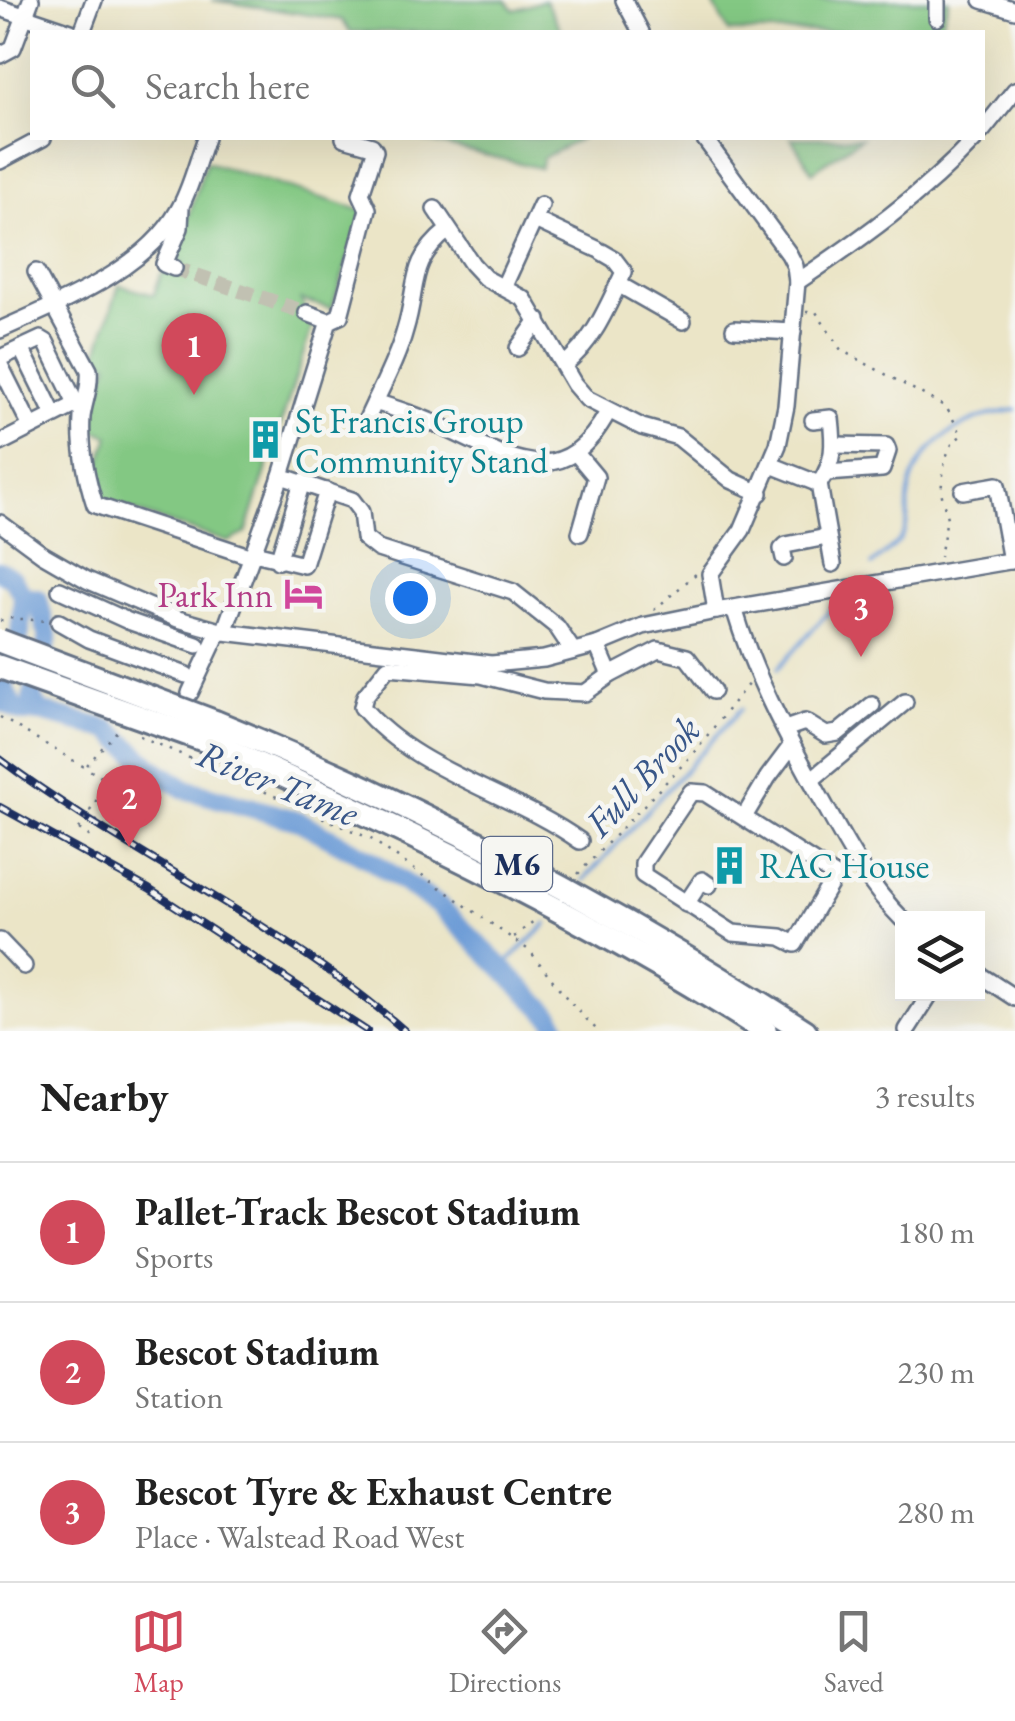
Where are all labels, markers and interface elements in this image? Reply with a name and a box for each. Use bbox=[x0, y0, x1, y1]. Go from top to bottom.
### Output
search box bbox=[30, 30, 985, 140]
icon: search bbox=[65, 58, 120, 113]
text: Search here bbox=[145, 61, 310, 110]
pin: 1 bbox=[162, 312, 226, 395]
place label: St Francis Group Community Stand bbox=[295, 398, 548, 483]
building icon: St Francis Group Community Stand bbox=[244, 419, 286, 461]
place label: Park Inn bbox=[157, 572, 273, 617]
hotel icon: Park Inn bbox=[282, 573, 324, 615]
your location bbox=[385, 573, 436, 624]
pin: 3 bbox=[828, 574, 894, 657]
water label: Full Brook bbox=[573, 705, 710, 848]
water label: River Tame bbox=[190, 729, 367, 838]
pin: 2 bbox=[96, 764, 162, 847]
road number: M6 bbox=[482, 837, 552, 891]
place label: RAC House bbox=[759, 843, 929, 888]
building icon: RAC House bbox=[708, 844, 750, 886]
map controls bbox=[895, 911, 985, 1001]
button: layers bbox=[895, 911, 985, 1001]
text: Nearby bbox=[40, 1069, 169, 1124]
text: 3 results bbox=[875, 1075, 975, 1117]
text: Pallet-Track Bescot Stadium bbox=[135, 1187, 580, 1236]
text: 1 bbox=[64, 1211, 81, 1253]
text: 180 m bbox=[898, 1211, 975, 1253]
text: Sports bbox=[135, 1236, 213, 1278]
text: Bescot Stadium bbox=[135, 1327, 379, 1376]
text: 2 bbox=[64, 1351, 81, 1393]
text: 230 m bbox=[898, 1351, 975, 1393]
text: Station bbox=[135, 1376, 223, 1418]
text: Bescot Tyre & Exhaust Centre bbox=[135, 1467, 612, 1516]
text: 3 bbox=[64, 1491, 81, 1533]
text: 280 m bbox=[898, 1491, 975, 1533]
text: Place · Walstead Road West bbox=[135, 1516, 464, 1558]
tab: Map bbox=[131, 1604, 186, 1700]
tab: Directions bbox=[449, 1604, 561, 1700]
tab: Saved bbox=[824, 1604, 884, 1700]

